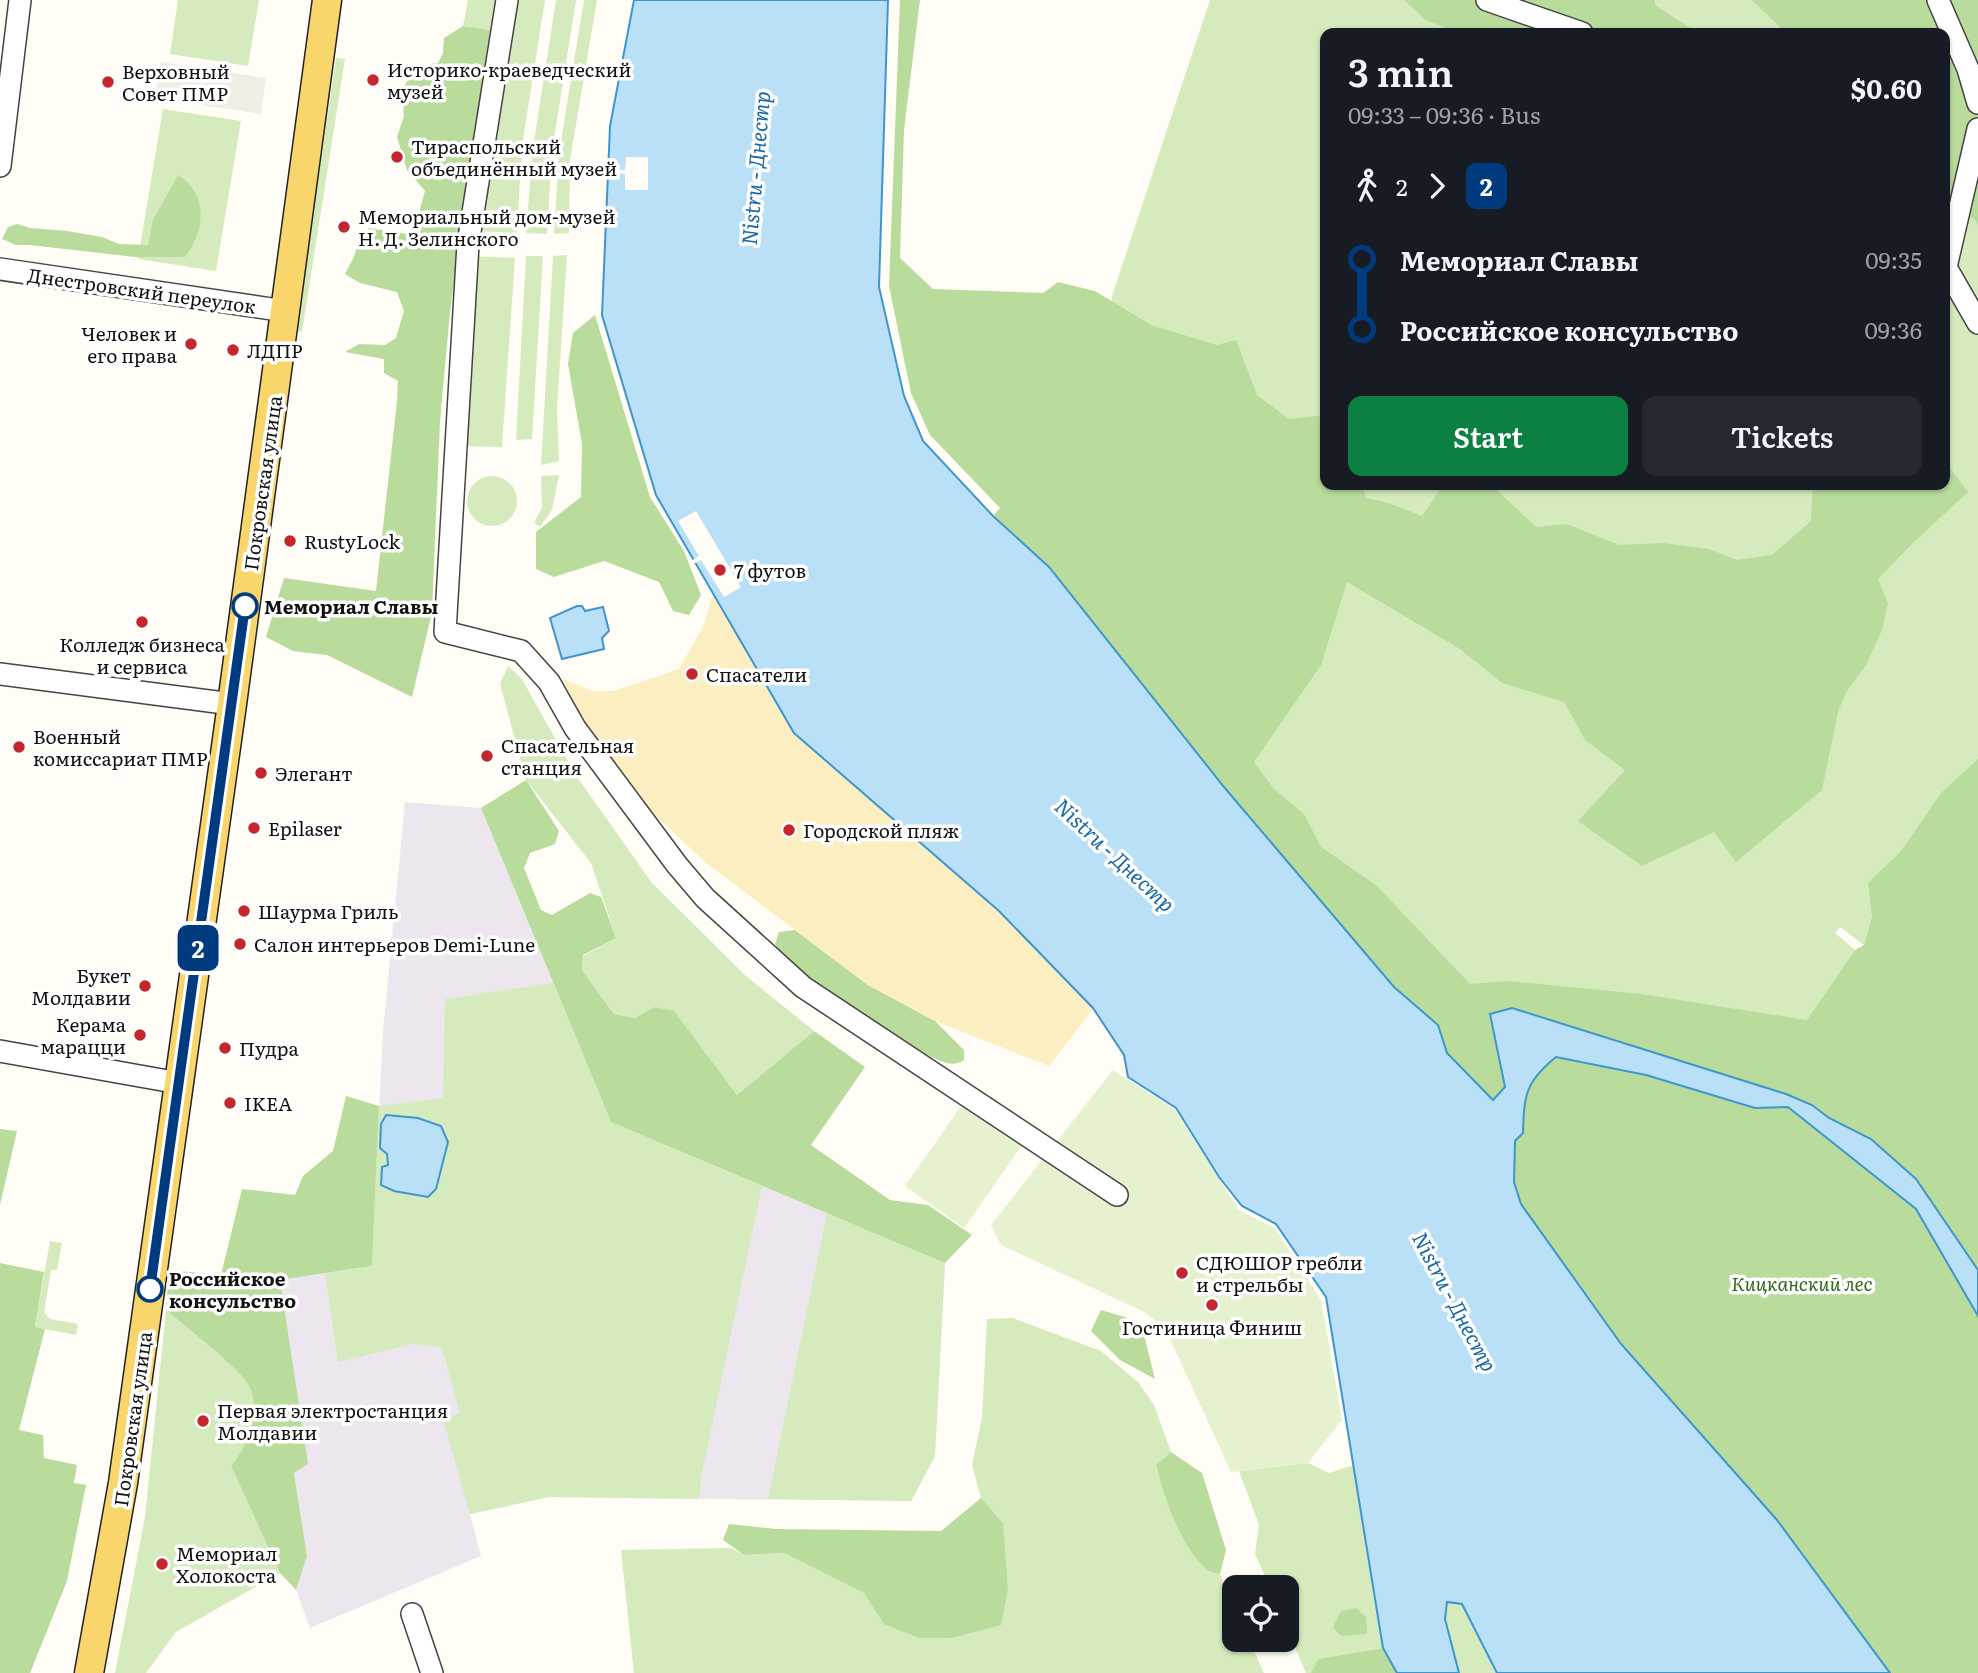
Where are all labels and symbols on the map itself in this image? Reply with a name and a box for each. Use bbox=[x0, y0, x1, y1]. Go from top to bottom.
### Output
place label: Историко-краеведческий музей bbox=[387, 55, 631, 105]
place label: Верховный Совет ПМР bbox=[122, 57, 230, 107]
marker: Историко-краеведческий музей bbox=[365, 72, 381, 88]
marker: Верховный Совет ПМР bbox=[100, 74, 116, 90]
water label: Nistru - Днестр bbox=[732, 90, 776, 246]
place label: Тираспольский объединённый музей bbox=[411, 132, 617, 182]
marker: Тираспольский объединённый музей bbox=[389, 149, 405, 165]
place label: Мемориальный дом-музей Н. Д. Зелинского bbox=[358, 202, 615, 252]
marker: Мемориальный дом-музей Н. Д. Зелинского bbox=[336, 219, 352, 235]
street label: Днестровский переулок bbox=[26, 260, 259, 320]
place label: Человек и его права bbox=[81, 319, 178, 369]
marker: Человек и его права bbox=[183, 336, 199, 352]
place label: ЛДПР bbox=[247, 336, 303, 364]
marker: ЛДПР bbox=[225, 342, 241, 358]
street label: Покровская улица bbox=[236, 393, 288, 572]
place label: RustyLock bbox=[304, 527, 400, 555]
marker: RustyLock bbox=[282, 533, 298, 549]
place label: 7 футов bbox=[734, 556, 806, 584]
marker: 7 футов bbox=[712, 562, 728, 578]
place label: Мемориал Славы bbox=[264, 592, 438, 620]
marker: Мемориал Славы bbox=[232, 593, 258, 619]
marker: Колледж бизнеса и сервиса bbox=[134, 614, 150, 630]
place label: Колледж бизнеса и сервиса bbox=[59, 630, 225, 680]
place label: Спасатели bbox=[706, 660, 807, 688]
marker: Спасатели bbox=[684, 666, 700, 682]
place label: Военный комиссариат ПМР bbox=[33, 722, 208, 772]
place label: Спасательная станция bbox=[501, 731, 634, 781]
marker: Военный комиссариат ПМР bbox=[11, 739, 27, 755]
marker: Спасательная станция bbox=[479, 748, 495, 764]
place label: Элегант bbox=[275, 759, 352, 787]
marker: Элегант bbox=[253, 765, 269, 781]
water label: Nistru - Днестр bbox=[1049, 790, 1183, 918]
place label: Epilaser bbox=[268, 814, 342, 842]
place label: Городской пляж bbox=[803, 816, 959, 844]
marker: Epilaser bbox=[246, 820, 262, 836]
marker: Городской пляж bbox=[781, 822, 797, 838]
place label: Шаурма Гриль bbox=[258, 897, 398, 925]
marker: Шаурма Гриль bbox=[236, 903, 252, 919]
line badge: 2 bbox=[175, 925, 221, 971]
place label: Салон интерьеров Demi-Lune bbox=[254, 930, 535, 958]
marker: Салон интерьеров Demi-Lune bbox=[232, 936, 248, 952]
place label: Букет Молдавии bbox=[31, 961, 131, 1011]
marker: Букет Молдавии bbox=[137, 978, 153, 994]
place label: Керама марацци bbox=[40, 1010, 127, 1060]
marker: Керама марацци bbox=[132, 1027, 148, 1043]
place label: Пудра bbox=[239, 1034, 300, 1062]
marker: Пудра bbox=[217, 1040, 233, 1056]
place label: IKEA bbox=[244, 1089, 292, 1117]
marker: IKEA bbox=[222, 1095, 238, 1111]
water label: Nistru - Днестр bbox=[1406, 1226, 1506, 1376]
place label: СДЮШОР гребли и стрельбы bbox=[1196, 1248, 1363, 1298]
place label: Российское консульство bbox=[169, 1264, 296, 1314]
marker: СДЮШОР гребли и стрельбы bbox=[1174, 1265, 1190, 1281]
park label: Кицканский лес bbox=[1731, 1269, 1873, 1297]
marker: Российское консульство bbox=[137, 1276, 163, 1302]
marker: Гостиница Финиш bbox=[1204, 1297, 1220, 1313]
place label: Гостиница Финиш bbox=[1122, 1313, 1302, 1341]
street label: Покровская улица bbox=[106, 1329, 158, 1508]
place label: Первая электростанция Молдавии bbox=[217, 1396, 448, 1446]
marker: Первая электростанция Молдавии bbox=[195, 1413, 211, 1429]
place label: Мемориал Холокоста bbox=[176, 1539, 277, 1589]
marker: Мемориал Холокоста bbox=[154, 1556, 170, 1572]

